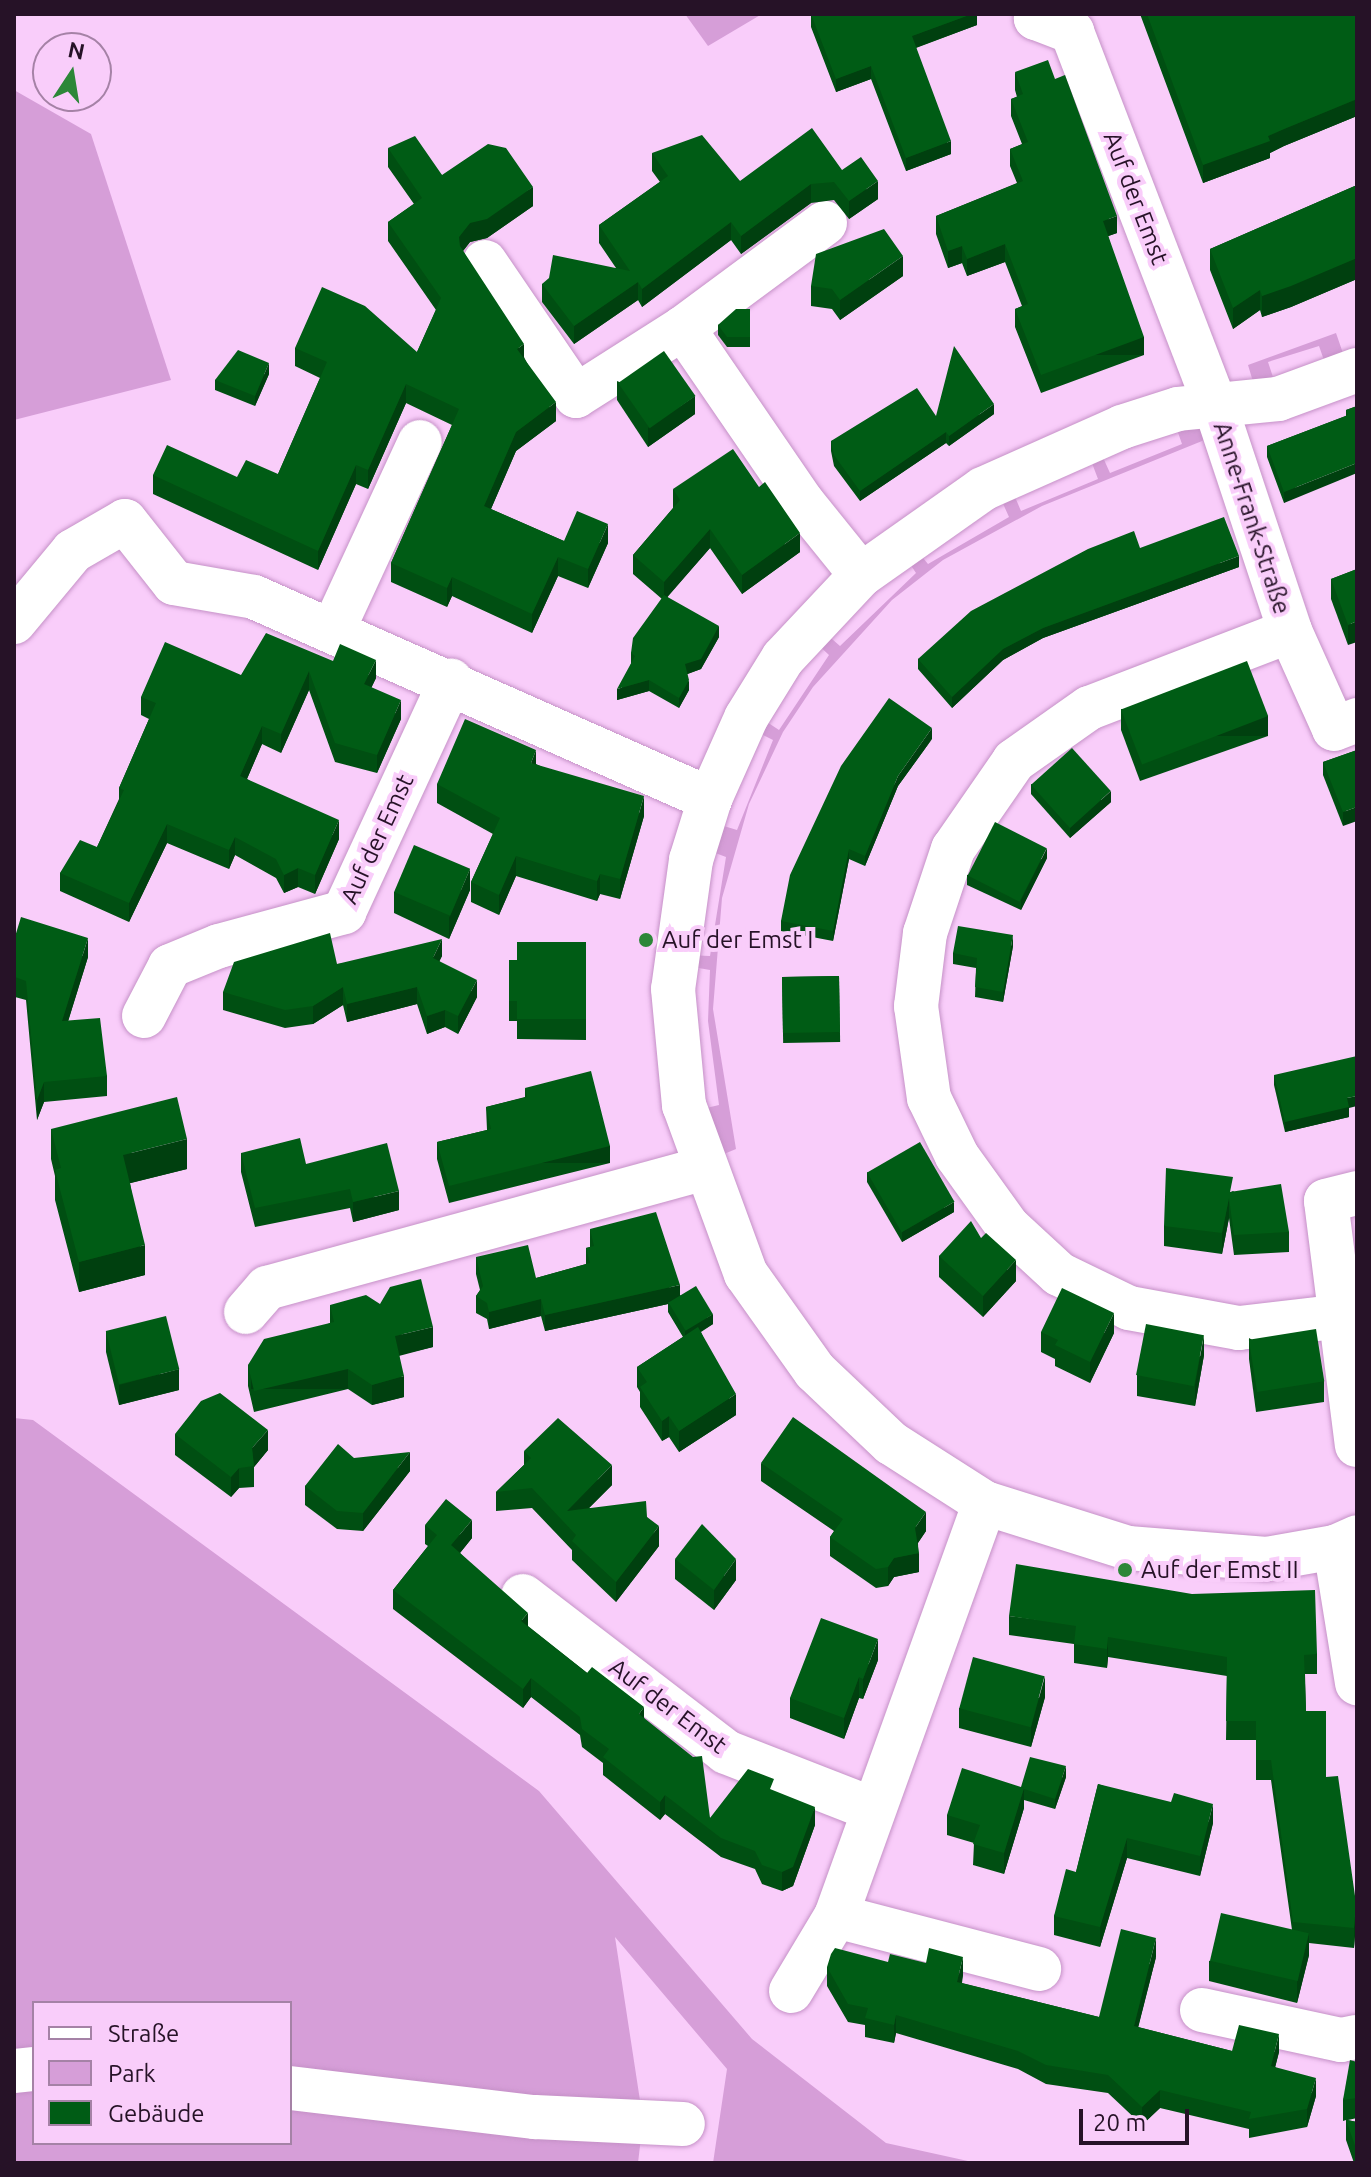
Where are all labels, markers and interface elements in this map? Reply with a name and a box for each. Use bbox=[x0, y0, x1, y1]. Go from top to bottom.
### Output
north arrow bbox=[32, 32, 112, 112]
text: N bbox=[66, 36, 87, 64]
street label: Auf der Emst bbox=[1097, 128, 1175, 268]
street label: Anne-Frank-Straße bbox=[1207, 418, 1297, 618]
street label: Auf der Emst bbox=[334, 770, 420, 908]
place label: Auf der Emst I bbox=[662, 926, 813, 954]
marker: Auf der Emst I bbox=[637, 931, 655, 949]
place label: Auf der Emst II bbox=[1141, 1556, 1299, 1584]
marker: Auf der Emst II bbox=[1116, 1561, 1134, 1579]
street label: Auf der Emst bbox=[603, 1652, 733, 1760]
legend bbox=[32, 2001, 292, 2145]
text: Straße bbox=[108, 2020, 179, 2047]
text: Park bbox=[108, 2060, 156, 2087]
scale bar bbox=[1083, 2093, 1193, 2143]
text: Gebäude bbox=[108, 2100, 205, 2127]
text: 20 m bbox=[1093, 2109, 1146, 2136]

